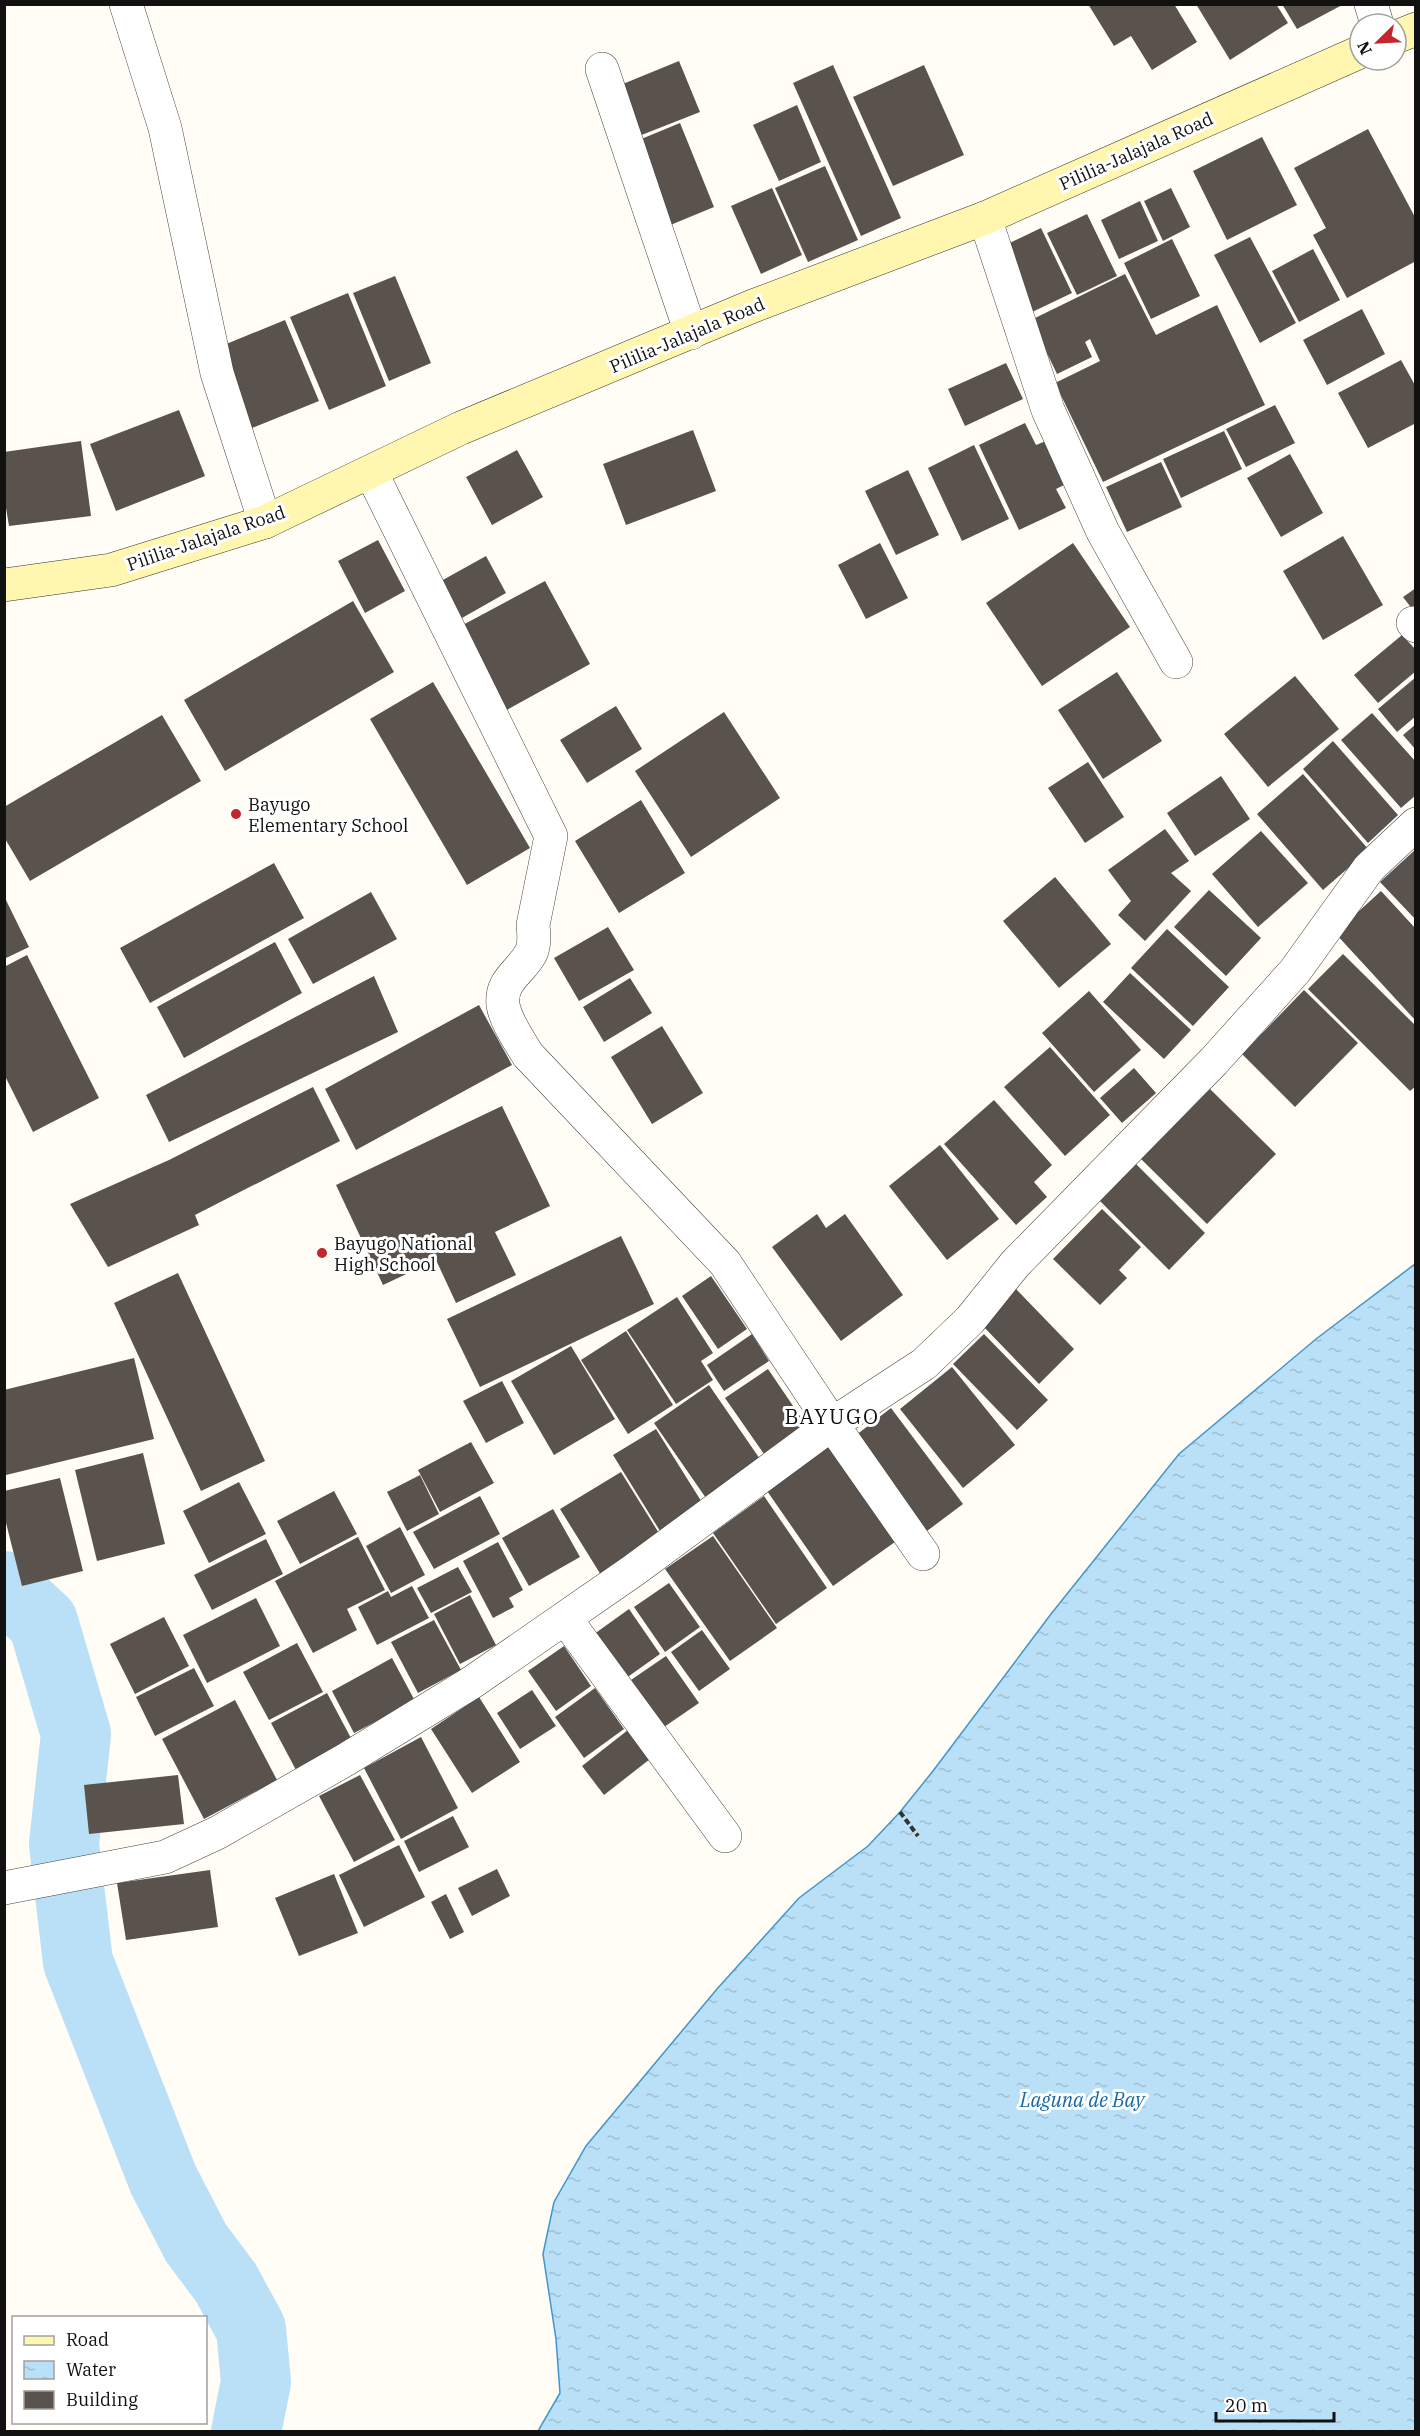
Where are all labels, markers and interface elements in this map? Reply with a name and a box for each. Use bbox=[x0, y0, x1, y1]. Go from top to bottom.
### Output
north arrow bbox=[1348, 12, 1408, 72]
text: N bbox=[1353, 38, 1376, 58]
street label: Pililia-Jalajala Road bbox=[1055, 107, 1217, 195]
street label: Pililia-Jalajala Road bbox=[606, 292, 768, 378]
street label: Pililia-Jalajala Road bbox=[124, 500, 288, 576]
place label: Bayugo Elementary School bbox=[248, 793, 408, 837]
marker: Bayugo Elementary School bbox=[229, 807, 243, 821]
place label: Bayugo National High School bbox=[334, 1232, 473, 1276]
marker: Bayugo National High School bbox=[315, 1246, 329, 1260]
district label: BAYUGO bbox=[784, 1402, 880, 1430]
water label: Laguna de Bay bbox=[1019, 2086, 1146, 2113]
legend bbox=[12, 2316, 207, 2424]
text: Road bbox=[66, 2328, 109, 2351]
text: Water bbox=[66, 2358, 116, 2381]
scale bar bbox=[1216, 2385, 1334, 2423]
text: Building bbox=[66, 2388, 138, 2411]
text: 20 m bbox=[1225, 2394, 1268, 2417]

